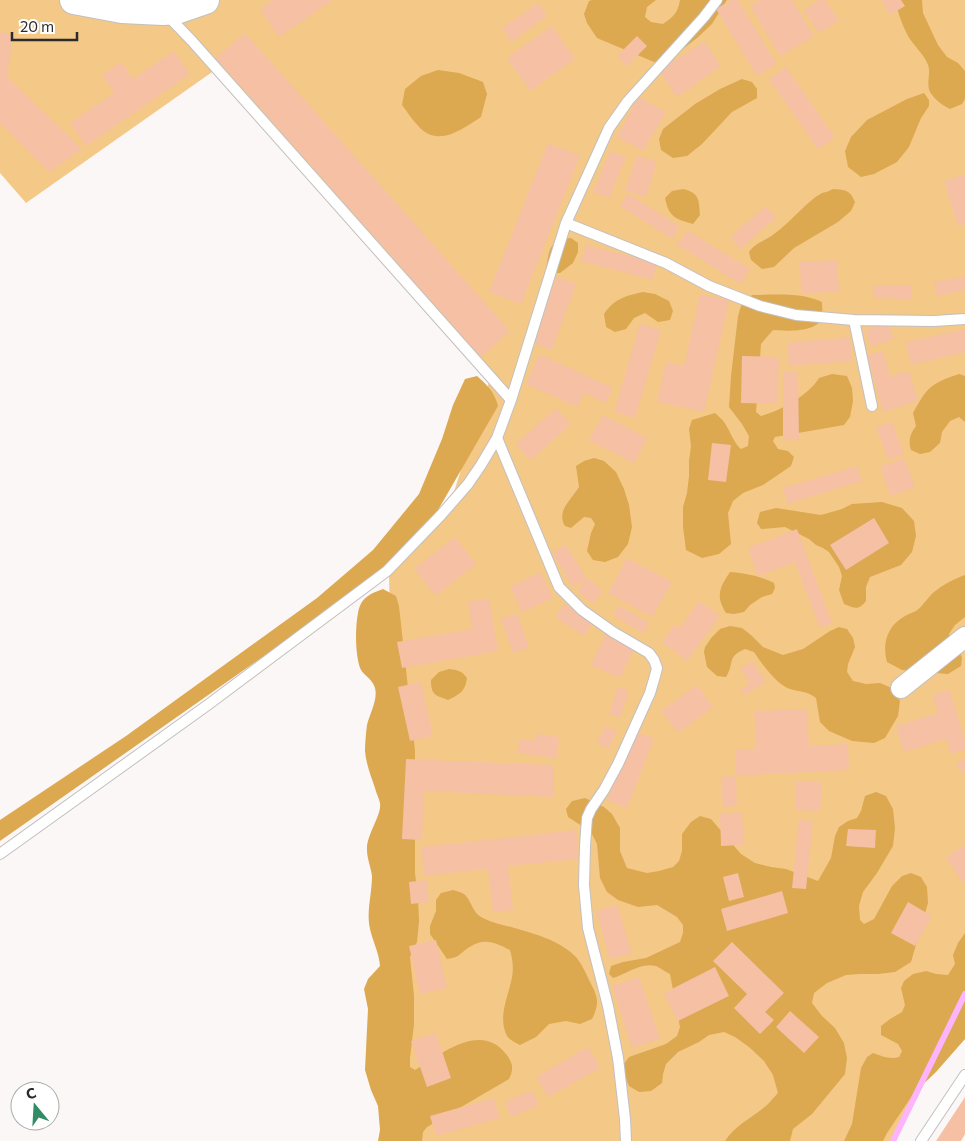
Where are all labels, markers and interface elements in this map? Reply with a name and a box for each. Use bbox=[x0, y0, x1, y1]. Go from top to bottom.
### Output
scale bar bbox=[12, 10, 78, 42]
text: 20 m bbox=[20, 17, 54, 35]
north arrow bbox=[10, 1081, 60, 1131]
text: С bbox=[24, 1084, 38, 1103]

